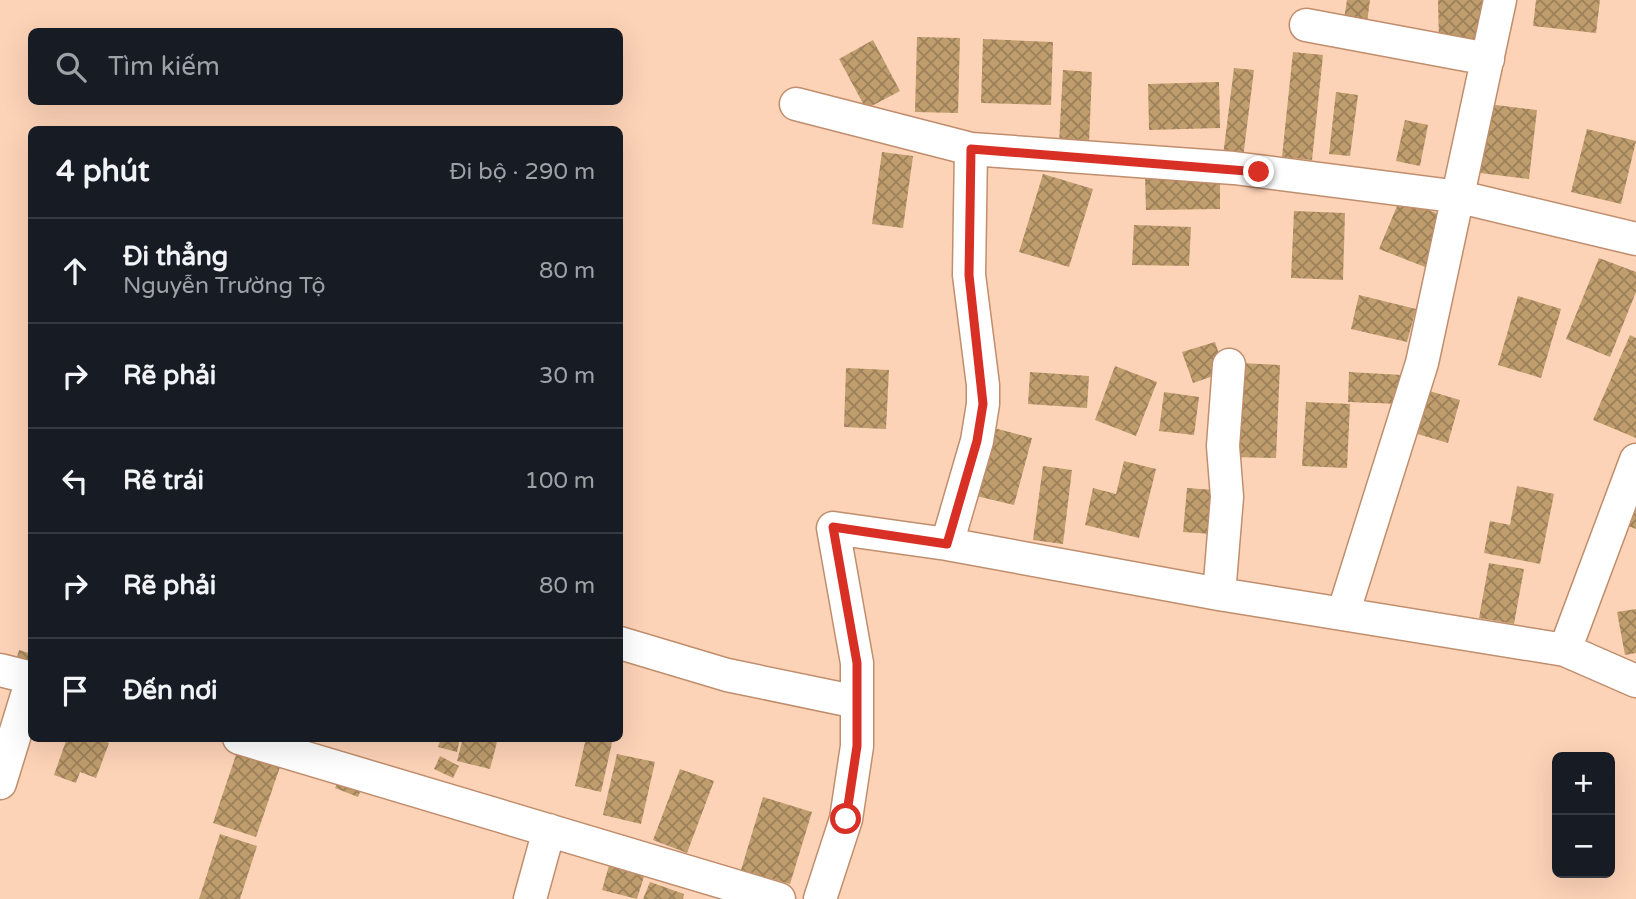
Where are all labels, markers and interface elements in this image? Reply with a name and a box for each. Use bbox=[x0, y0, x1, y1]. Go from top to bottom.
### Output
search box bbox=[28, 28, 623, 105]
icon: search bbox=[52, 48, 90, 86]
text: Tìm kiếm bbox=[108, 51, 220, 82]
text: 4 phút bbox=[56, 153, 149, 190]
route end bbox=[1243, 156, 1274, 187]
text: Đi bộ · 290 m bbox=[449, 158, 595, 186]
text: Đi thẳng bbox=[123, 241, 228, 272]
icon: ahead bbox=[56, 252, 94, 290]
text: 80 m bbox=[539, 257, 595, 285]
text: Nguyễn Trường Tộ bbox=[123, 272, 326, 300]
icon: right bbox=[56, 357, 94, 395]
text: Rẽ phải bbox=[123, 360, 216, 391]
text: 30 m bbox=[539, 362, 595, 390]
icon: left bbox=[56, 462, 94, 500]
text: Rẽ trái bbox=[123, 465, 204, 496]
text: 100 m bbox=[525, 467, 595, 495]
icon: right bbox=[56, 567, 94, 605]
text: Rẽ phải bbox=[123, 570, 216, 601]
text: 80 m bbox=[539, 572, 595, 600]
icon: arrive bbox=[56, 672, 94, 710]
text: Đến nơi bbox=[123, 675, 218, 706]
map controls bbox=[1552, 752, 1615, 878]
button: + bbox=[1552, 752, 1615, 815]
route start bbox=[830, 803, 861, 834]
button: − bbox=[1552, 815, 1615, 878]

